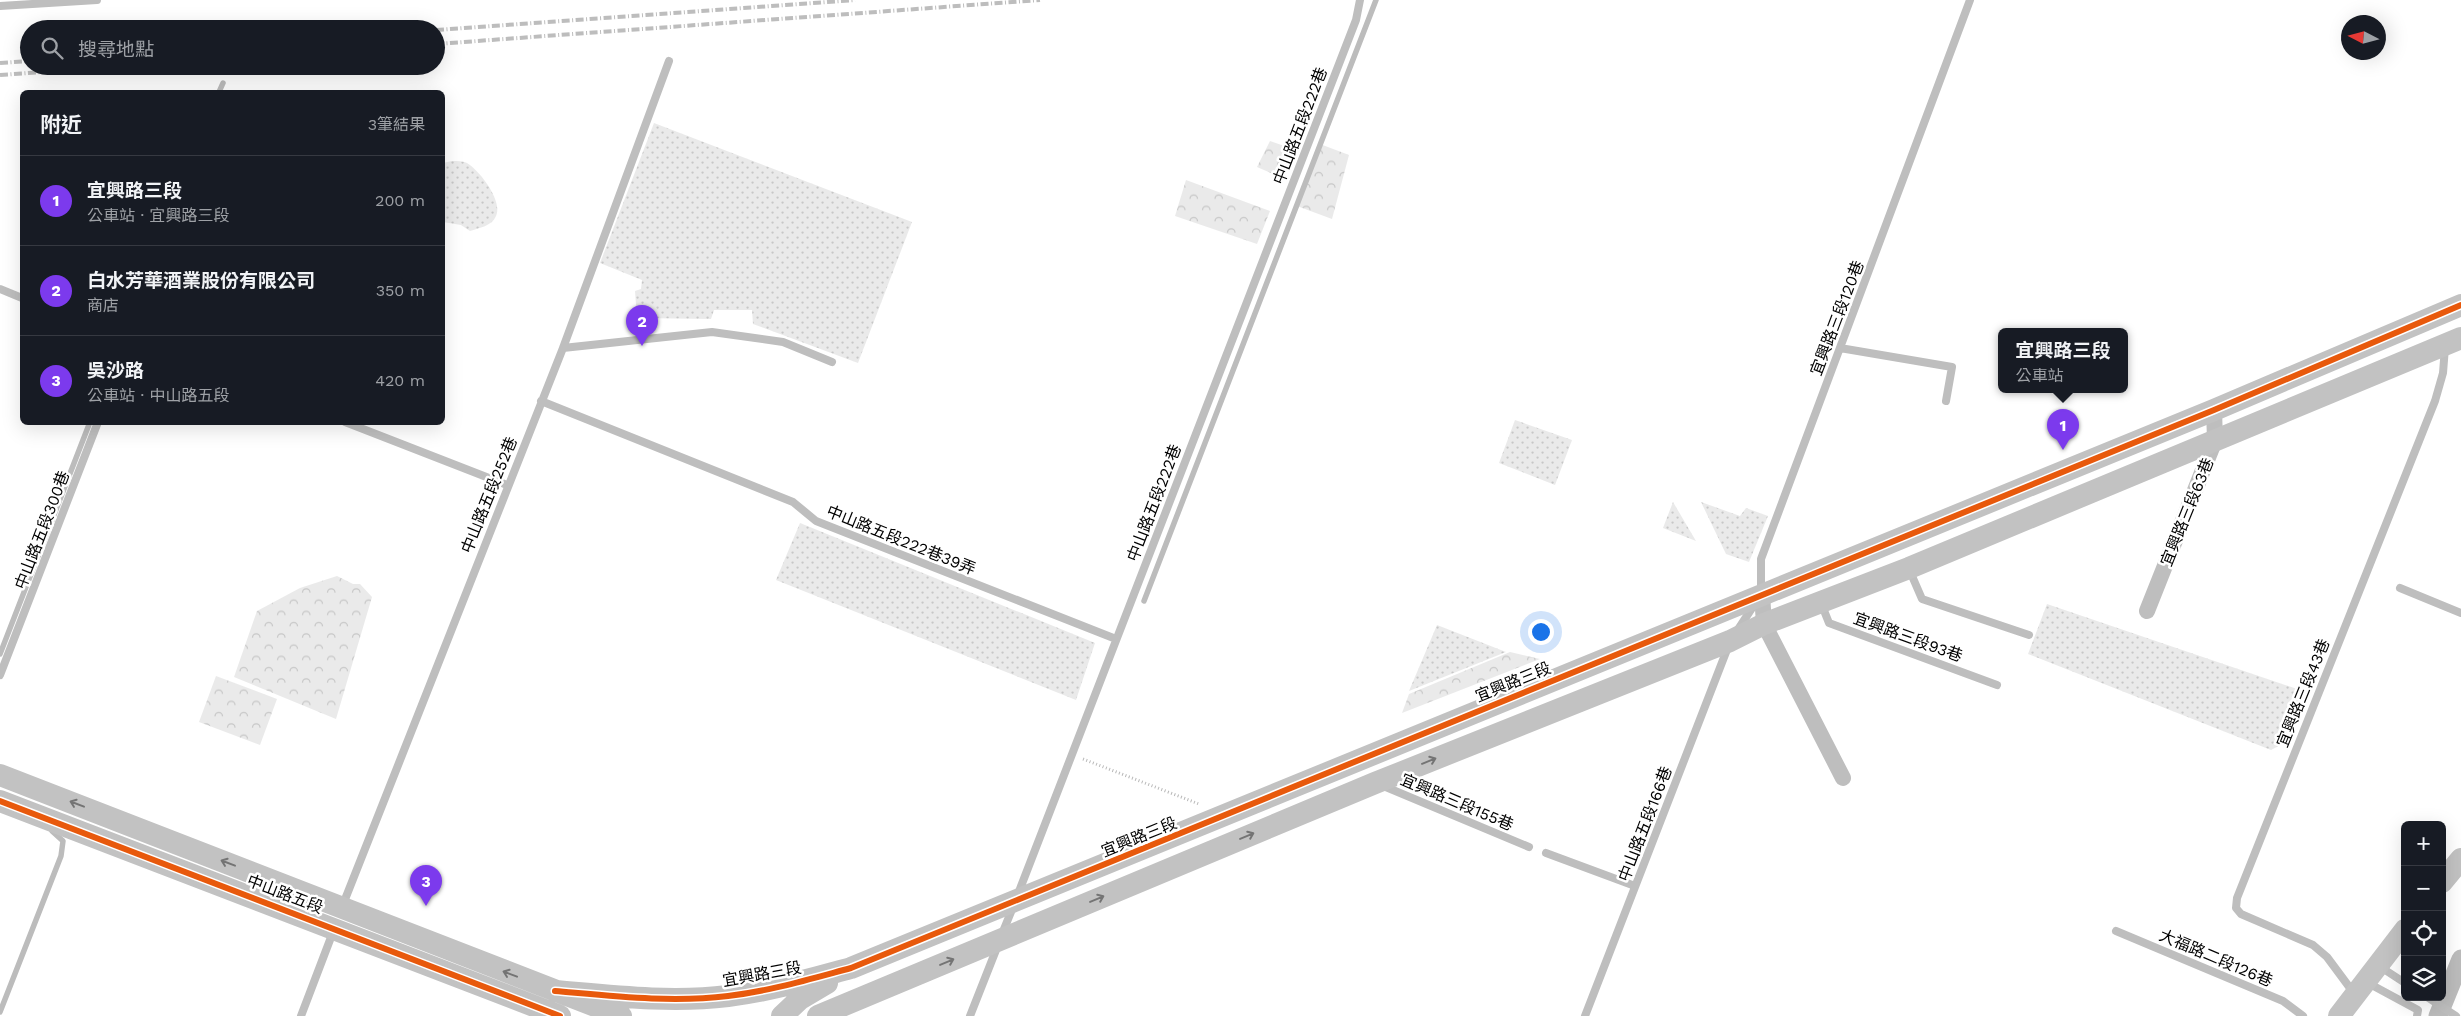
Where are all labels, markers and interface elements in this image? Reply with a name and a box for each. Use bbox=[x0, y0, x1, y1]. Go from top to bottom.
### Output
north arrow bbox=[2341, 15, 2386, 60]
search box bbox=[20, 20, 445, 75]
icon: search bbox=[38, 34, 66, 62]
text: 搜尋地點 bbox=[78, 38, 154, 61]
street label: 中山路五段222巷 bbox=[1269, 65, 1331, 187]
text: 附近 bbox=[40, 112, 82, 137]
text: 3筆結果 bbox=[368, 115, 425, 134]
text: 宜興路三段 bbox=[87, 179, 182, 202]
text: 1 bbox=[53, 191, 59, 210]
text: 200 m bbox=[375, 191, 425, 210]
text: 公車站 · 宜興路三段 bbox=[87, 206, 230, 225]
street label: 宜興路三段120巷 bbox=[1806, 258, 1868, 378]
text: 白水芳華酒業股份有限公司 bbox=[87, 269, 315, 292]
text: 2 bbox=[51, 281, 61, 300]
text: 350 m bbox=[376, 281, 425, 300]
text: 商店 bbox=[87, 296, 119, 315]
pin: 2 bbox=[626, 305, 658, 346]
popup bbox=[1998, 328, 2128, 393]
text: 宜興路三段 bbox=[2015, 339, 2111, 362]
text: 吳沙路 bbox=[87, 359, 144, 382]
text: 公車站 bbox=[2015, 366, 2064, 385]
text: 3 bbox=[51, 371, 61, 390]
text: 420 m bbox=[375, 371, 425, 390]
text: 公車站 · 中山路五段 bbox=[87, 386, 230, 405]
pin: 1 bbox=[2047, 409, 2079, 450]
street label: 中山路五段252巷 bbox=[457, 434, 521, 556]
street label: 中山路五段222巷 bbox=[1123, 442, 1185, 564]
street label: 宜興路三段63巷 bbox=[2157, 455, 2217, 569]
street label: 中山路五段300巷 bbox=[11, 468, 73, 592]
street label: 中山路五段222巷39弄 bbox=[824, 501, 978, 579]
street label: 宜興路三段93巷 bbox=[1851, 608, 1965, 666]
your location bbox=[1528, 619, 1554, 645]
street label: 宜興路三段43巷 bbox=[2273, 636, 2333, 750]
street label: 宜興路三段 bbox=[1472, 658, 1554, 706]
one-way arrow bbox=[1421, 756, 1436, 765]
street label: 中山路五段166巷 bbox=[1614, 764, 1676, 884]
street label: 宜興路三段155巷 bbox=[1398, 770, 1516, 834]
one-way arrow bbox=[70, 799, 85, 809]
street label: 宜興路三段 bbox=[1098, 813, 1180, 861]
map controls bbox=[2401, 821, 2446, 1001]
button: + bbox=[2401, 821, 2446, 866]
one-way arrow bbox=[1239, 831, 1254, 841]
one-way arrow bbox=[221, 858, 236, 867]
pin: 3 bbox=[410, 865, 442, 906]
button: − bbox=[2401, 866, 2446, 911]
street label: 中山路五段 bbox=[244, 871, 326, 917]
one-way arrow bbox=[1089, 894, 1104, 903]
button: locate bbox=[2401, 911, 2446, 956]
street label: 大福路二段126巷 bbox=[2156, 926, 2276, 990]
button: layers bbox=[2401, 956, 2446, 1001]
one-way arrow bbox=[939, 957, 954, 967]
street label: 宜興路三段 bbox=[721, 958, 803, 990]
one-way arrow bbox=[503, 968, 518, 978]

